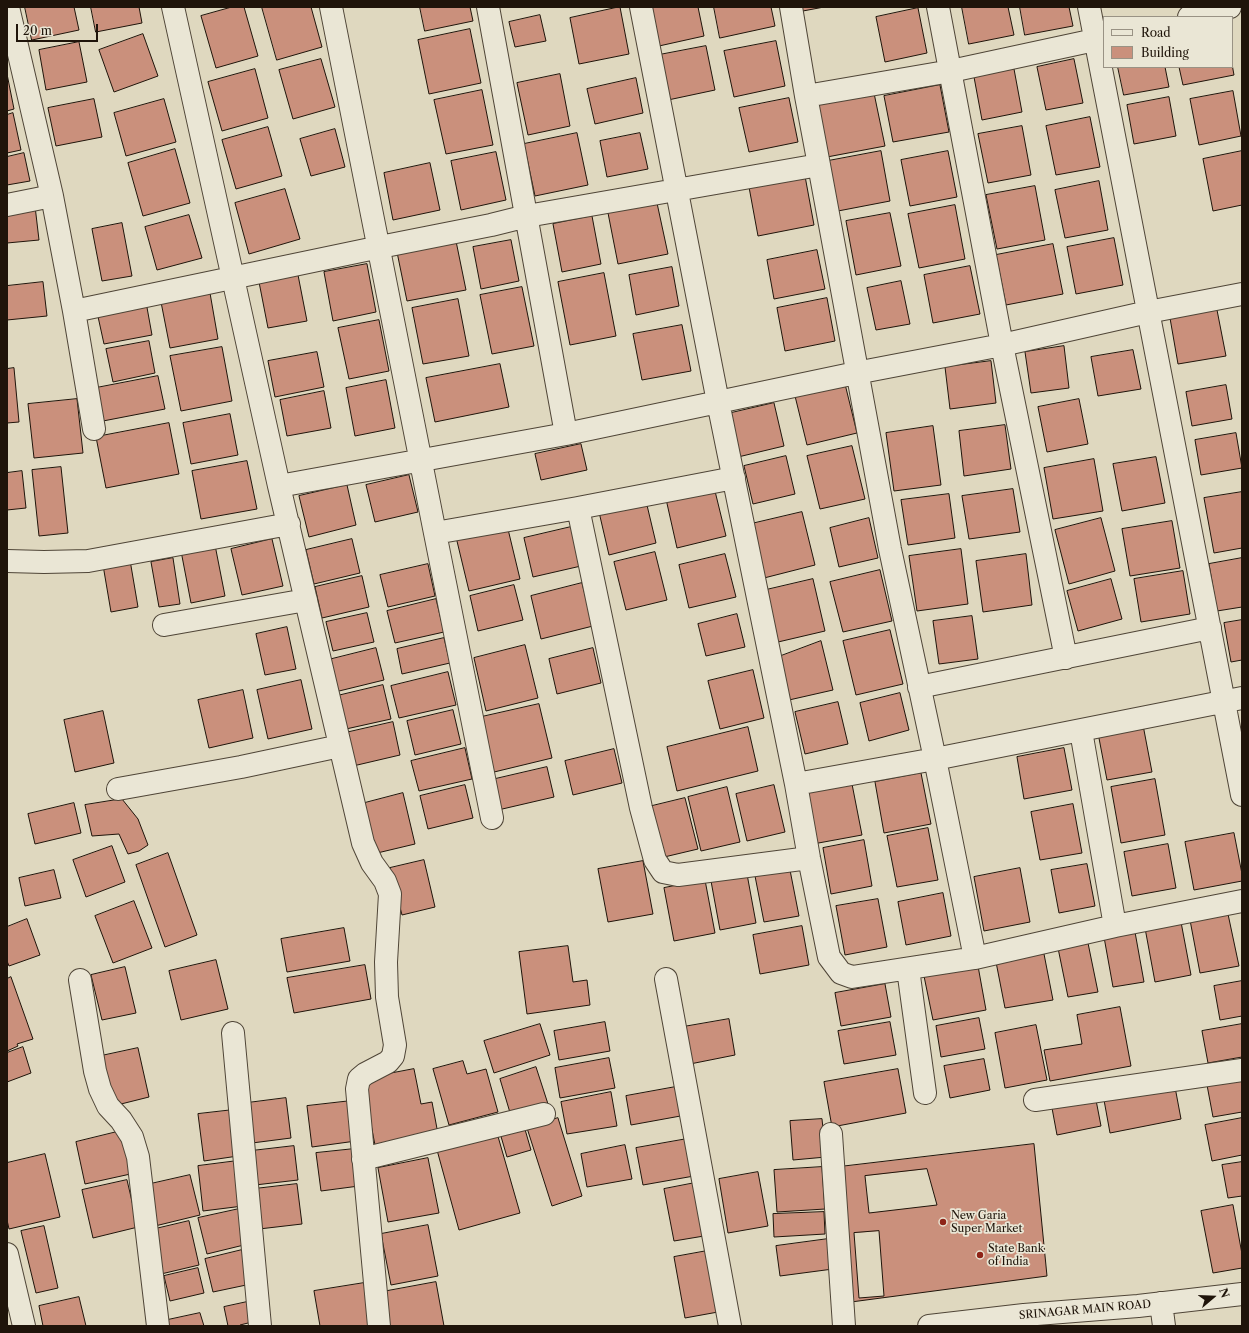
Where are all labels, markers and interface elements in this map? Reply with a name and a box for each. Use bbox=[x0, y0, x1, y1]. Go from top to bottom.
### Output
scale bar bbox=[18, 16, 100, 42]
legend bbox=[1103, 16, 1233, 68]
text: 20 m bbox=[23, 23, 52, 38]
text: Road bbox=[1141, 25, 1171, 40]
text: Building bbox=[1141, 45, 1189, 60]
place label: New Garia Super Market bbox=[951, 1209, 1022, 1235]
marker: New Garia Super Market bbox=[938, 1217, 948, 1227]
place label: State Bank of India bbox=[988, 1242, 1044, 1268]
marker: State Bank of India bbox=[975, 1250, 985, 1260]
north arrow bbox=[1193, 1277, 1233, 1317]
text: N bbox=[1216, 1286, 1233, 1300]
street label: SRINAGAR MAIN ROAD bbox=[1018, 1298, 1152, 1322]

